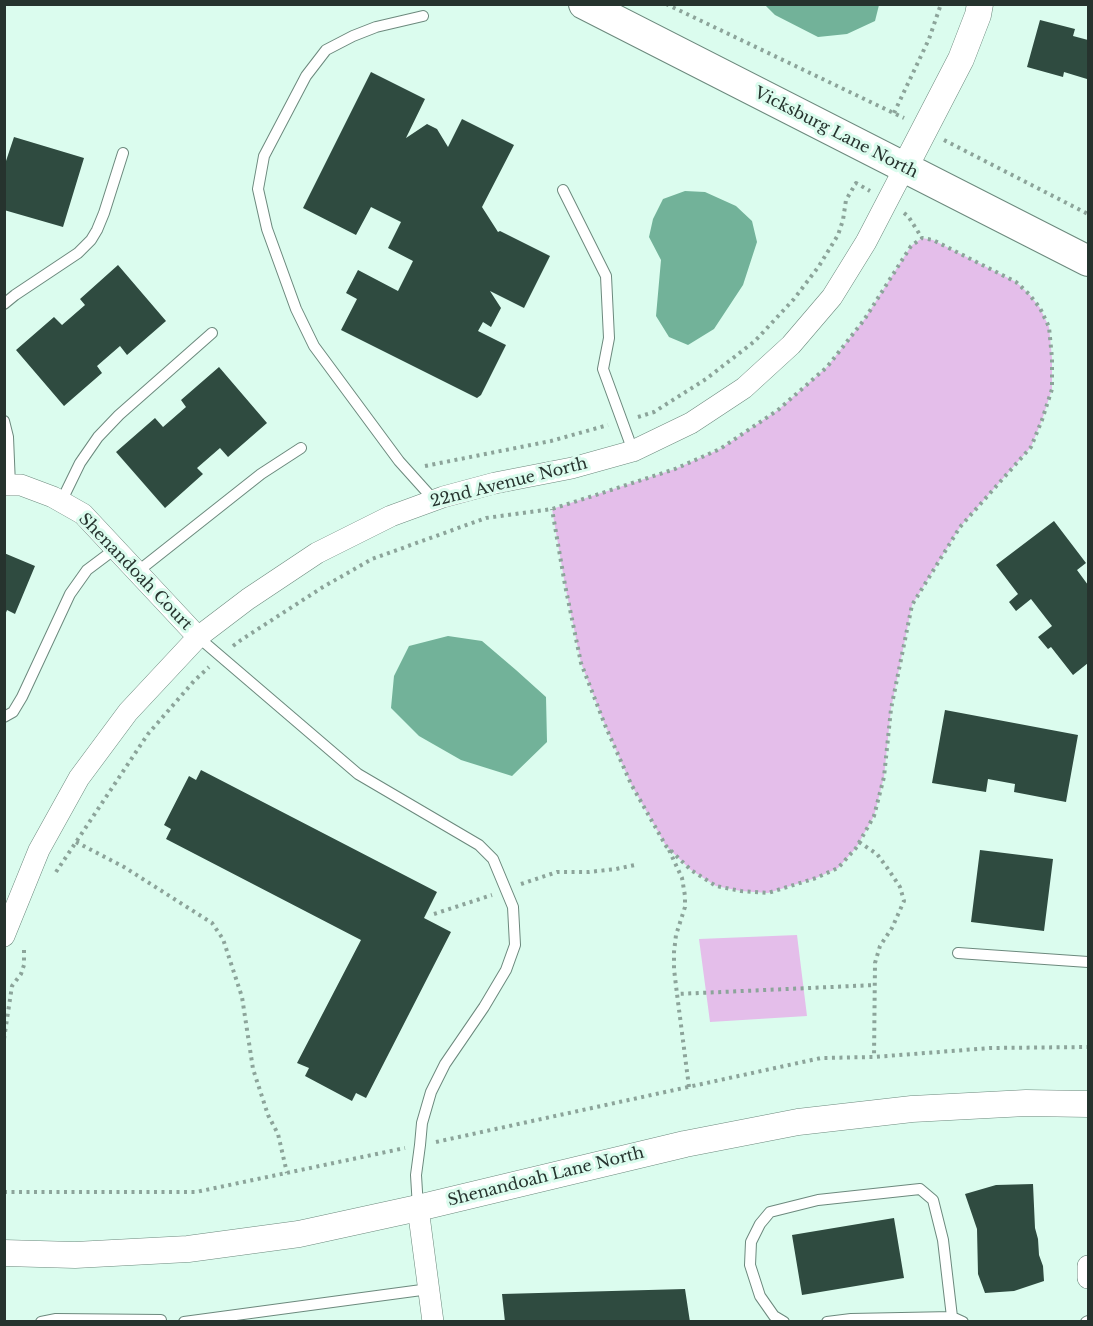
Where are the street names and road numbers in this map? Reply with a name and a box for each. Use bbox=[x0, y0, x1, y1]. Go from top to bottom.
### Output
street label: Vicksburg Lane North bbox=[751, 83, 921, 183]
street label: 22nd Avenue North bbox=[429, 454, 589, 512]
street label: Shenandoah Court bbox=[74, 510, 196, 634]
street label: Shenandoah Lane North bbox=[446, 1143, 646, 1211]

